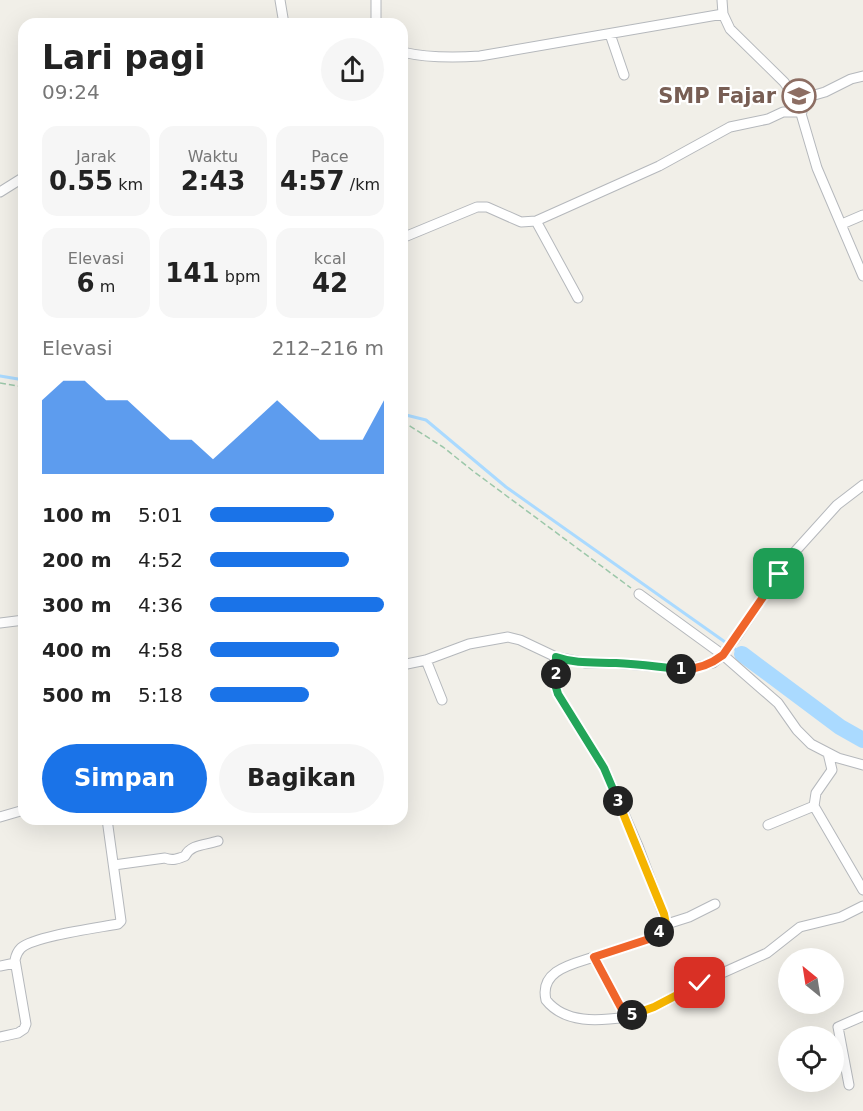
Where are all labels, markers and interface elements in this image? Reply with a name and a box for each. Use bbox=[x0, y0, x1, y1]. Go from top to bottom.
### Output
text: Lari pagi bbox=[42, 38, 205, 77]
button: share bbox=[321, 38, 384, 101]
school or university icon: SMP Fajar bbox=[781, 78, 817, 114]
text: 09:24 bbox=[42, 80, 100, 104]
place label: SMP Fajar bbox=[658, 84, 777, 108]
text: Jarak bbox=[76, 147, 116, 166]
text: Waktu bbox=[188, 147, 238, 166]
text: Pace bbox=[311, 147, 349, 166]
text: 0.55 bbox=[49, 166, 113, 196]
text: 2:43 bbox=[181, 166, 245, 196]
text: 4:57 bbox=[280, 166, 345, 196]
text: km bbox=[113, 175, 143, 194]
text: /km bbox=[345, 175, 380, 194]
text: Elevasi bbox=[68, 249, 124, 268]
text: kcal bbox=[314, 249, 346, 268]
text: 141 bbox=[165, 258, 220, 288]
text: bpm bbox=[220, 267, 261, 286]
text: 6 bbox=[77, 268, 95, 298]
text: 42 bbox=[312, 268, 348, 298]
text: m bbox=[95, 277, 115, 296]
text: Elevasi bbox=[42, 336, 113, 360]
text: 212–216 m bbox=[272, 336, 384, 360]
text: 100 m bbox=[42, 503, 112, 527]
text: 5:01 bbox=[138, 503, 183, 527]
text: 200 m bbox=[42, 548, 112, 572]
text: 4:52 bbox=[138, 548, 183, 572]
pin bbox=[753, 548, 804, 599]
icon: arrive bbox=[762, 557, 795, 590]
text: 300 m bbox=[42, 593, 112, 617]
text: 4:36 bbox=[138, 593, 183, 617]
text: 400 m bbox=[42, 638, 112, 662]
text: 4:58 bbox=[138, 638, 183, 662]
pin: 1 bbox=[666, 654, 696, 684]
pin: 2 bbox=[541, 659, 571, 689]
text: 1 bbox=[675, 659, 687, 678]
text: 2 bbox=[550, 664, 562, 683]
text: 500 m bbox=[42, 683, 112, 707]
text: 5:18 bbox=[138, 683, 183, 707]
button: Simpan bbox=[42, 744, 207, 813]
button: Bagikan bbox=[219, 744, 384, 813]
pin: 3 bbox=[603, 786, 633, 816]
text: 3 bbox=[612, 791, 624, 810]
pin: 4 bbox=[644, 917, 674, 947]
text: 4 bbox=[653, 922, 665, 941]
north arrow bbox=[778, 948, 844, 1014]
map controls bbox=[778, 948, 844, 1092]
pin bbox=[674, 957, 725, 1008]
icon: check bbox=[683, 966, 716, 999]
pin: 5 bbox=[617, 1000, 647, 1030]
text: 5 bbox=[626, 1005, 638, 1024]
button: locate bbox=[778, 1026, 844, 1092]

